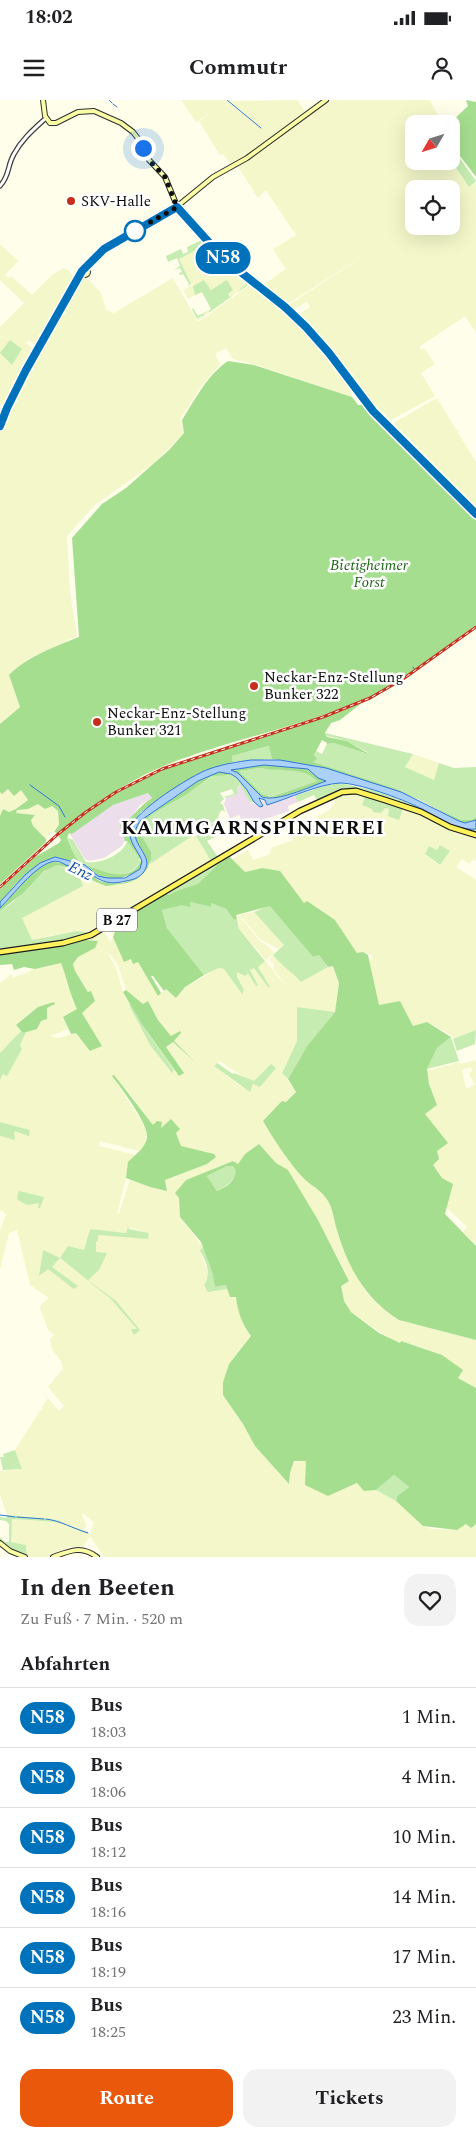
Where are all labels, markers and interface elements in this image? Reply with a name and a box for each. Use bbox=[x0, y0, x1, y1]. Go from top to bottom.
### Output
text: 18:02 bbox=[25, 3, 73, 32]
text: Commutr bbox=[189, 51, 287, 84]
icon: menu bbox=[20, 54, 48, 82]
icon: person bbox=[428, 54, 456, 82]
north arrow bbox=[405, 115, 460, 170]
map controls bbox=[405, 115, 460, 235]
your location bbox=[131, 136, 156, 161]
button: locate bbox=[405, 180, 460, 235]
place label: SKV-Halle bbox=[81, 190, 151, 213]
marker: SKV-Halle bbox=[65, 195, 77, 207]
unlabelled marker bbox=[124, 220, 146, 242]
line badge: N58 bbox=[194, 242, 252, 274]
text: N58 bbox=[206, 244, 240, 271]
park label: Bietigheimer Forst bbox=[330, 554, 409, 594]
place label: Neckar-Enz-Stellung Bunker 322 bbox=[264, 666, 403, 706]
marker: Neckar-Enz-Stellung Bunker 322 bbox=[248, 680, 260, 692]
place label: Neckar-Enz-Stellung Bunker 321 bbox=[107, 702, 246, 742]
marker: Neckar-Enz-Stellung Bunker 321 bbox=[91, 716, 103, 728]
district label: KAMMGARNSPINNEREI bbox=[121, 813, 385, 843]
water label: Enz bbox=[64, 855, 97, 887]
road number: B 27 bbox=[97, 908, 137, 932]
text: In den Beeten bbox=[20, 1570, 175, 1606]
button: heart bbox=[404, 1574, 456, 1626]
text: Zu Fuß · 7 Min. · 520 m bbox=[20, 1607, 183, 1631]
text: Abfahrten bbox=[20, 1650, 110, 1679]
text: Bus bbox=[90, 1691, 123, 1720]
text: 1 Min. bbox=[402, 1703, 456, 1732]
text: N58 bbox=[30, 1704, 65, 1731]
text: 18:03 bbox=[90, 1720, 126, 1744]
text: Bus bbox=[90, 1751, 123, 1780]
text: 4 Min. bbox=[402, 1763, 456, 1792]
text: N58 bbox=[30, 1764, 65, 1791]
text: 18:06 bbox=[90, 1780, 126, 1804]
text: Bus bbox=[90, 1811, 123, 1840]
text: 10 Min. bbox=[392, 1823, 456, 1852]
text: N58 bbox=[30, 1824, 65, 1851]
text: 18:12 bbox=[90, 1840, 126, 1864]
text: Bus bbox=[90, 1871, 123, 1900]
text: 14 Min. bbox=[392, 1883, 456, 1912]
text: N58 bbox=[30, 1884, 65, 1911]
text: 18:16 bbox=[90, 1900, 126, 1924]
text: Bus bbox=[90, 1931, 123, 1960]
text: 17 Min. bbox=[392, 1943, 456, 1972]
text: N58 bbox=[30, 1944, 65, 1971]
text: 18:19 bbox=[90, 1960, 126, 1984]
text: Bus bbox=[90, 1991, 123, 2020]
text: 23 Min. bbox=[392, 2003, 456, 2032]
text: N58 bbox=[30, 2004, 65, 2031]
text: 18:25 bbox=[90, 2020, 126, 2044]
button: Route bbox=[20, 2069, 233, 2127]
button: Tickets bbox=[243, 2069, 456, 2127]

